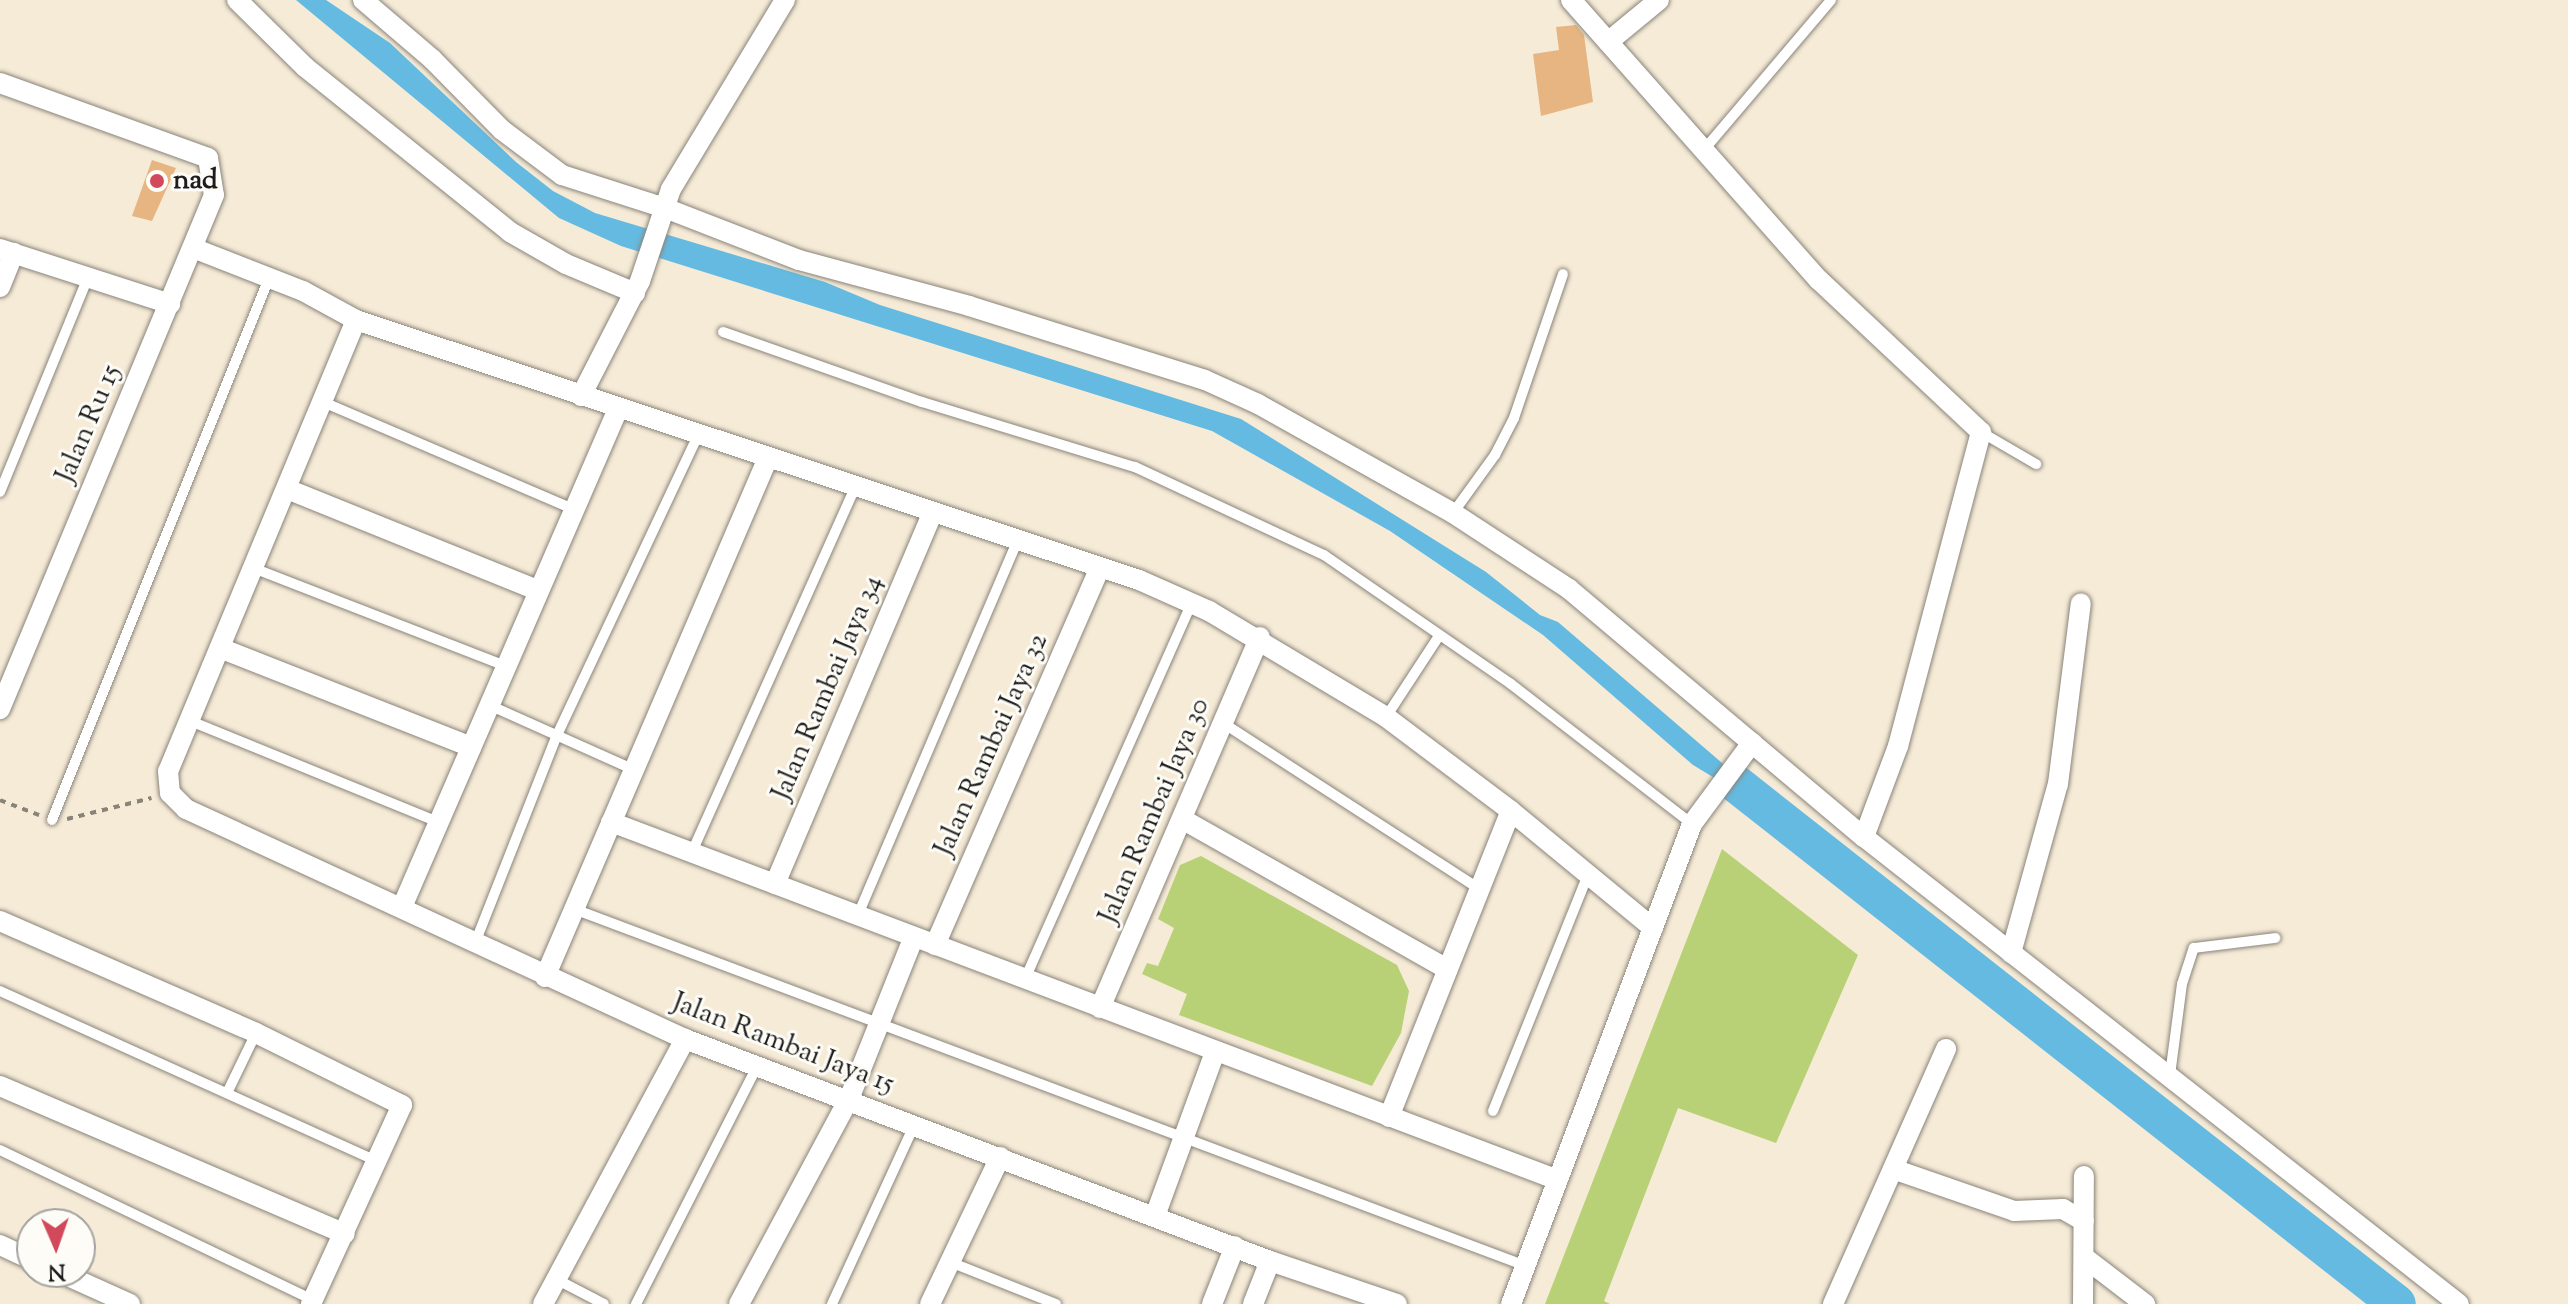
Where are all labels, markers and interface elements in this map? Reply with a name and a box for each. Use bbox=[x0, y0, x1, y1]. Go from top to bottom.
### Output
place label: nad bbox=[173, 164, 218, 198]
marker: nad bbox=[148, 172, 166, 190]
street label: Jalan Ru 15 bbox=[49, 360, 129, 488]
street label: Jalan Rambai Jaya 34 bbox=[765, 570, 891, 806]
street label: Jalan Rambai Jaya 32 bbox=[928, 628, 1056, 862]
street label: Jalan Rambai Jaya 30 bbox=[1092, 693, 1218, 929]
street label: Jalan Rambai Jaya 15 bbox=[667, 986, 899, 1102]
north arrow bbox=[16, 1208, 96, 1288]
text: N bbox=[47, 1254, 66, 1286]

